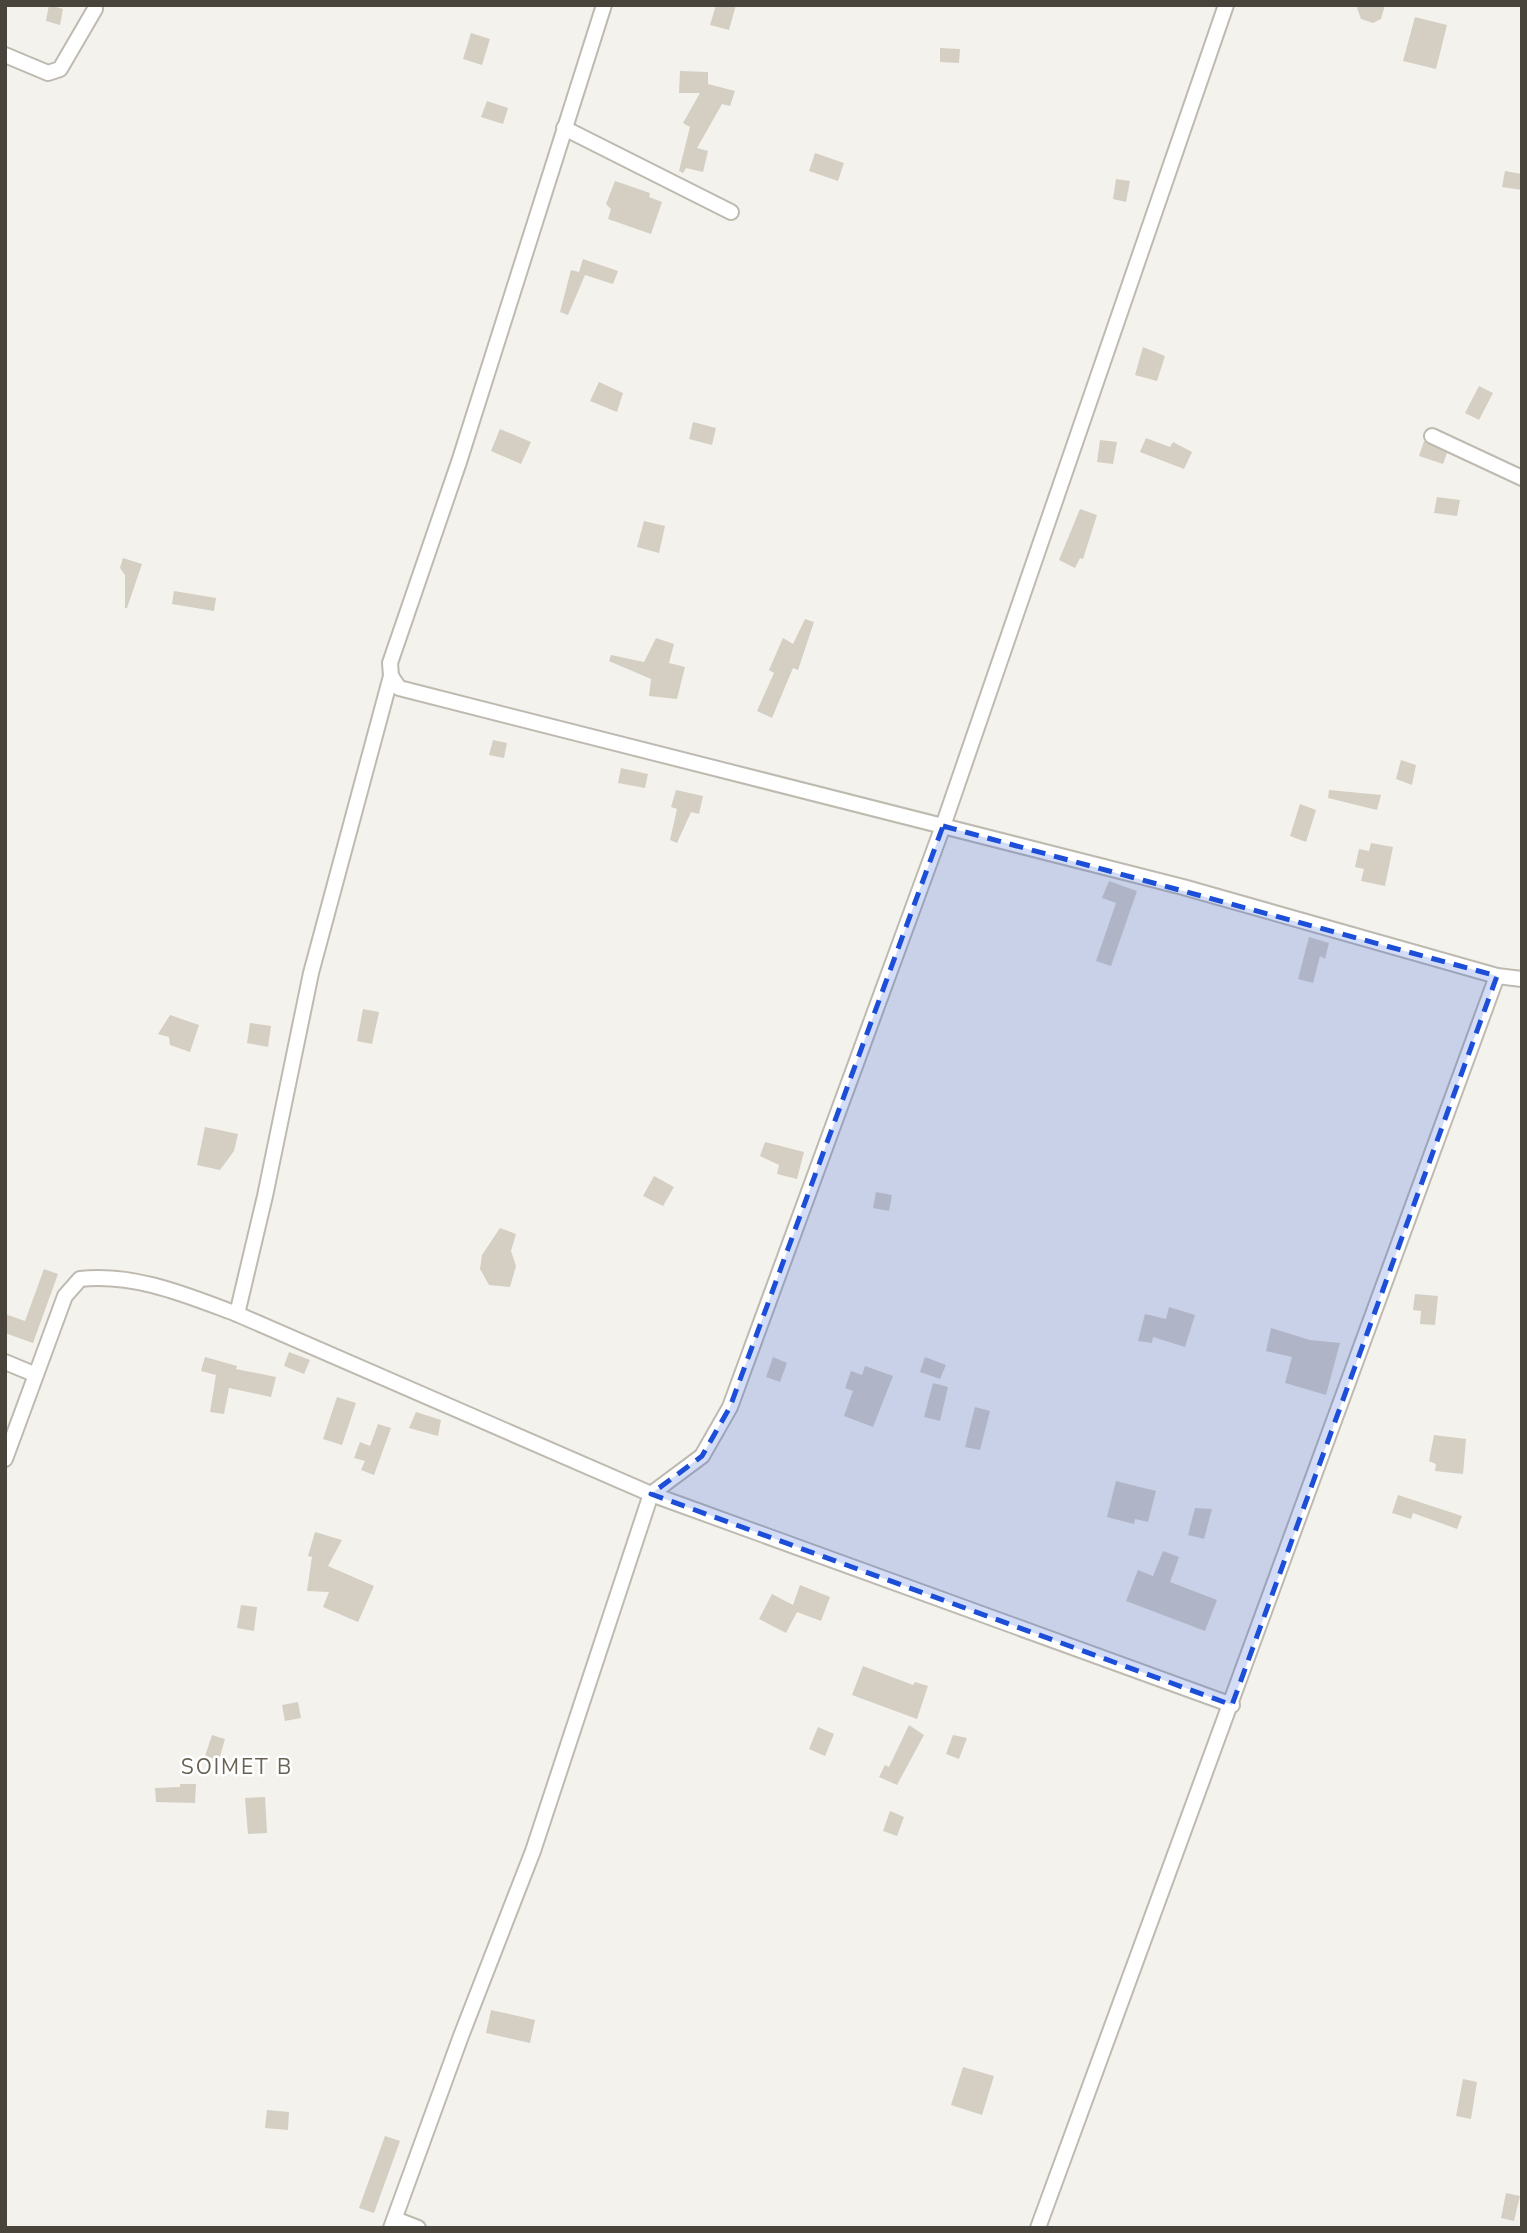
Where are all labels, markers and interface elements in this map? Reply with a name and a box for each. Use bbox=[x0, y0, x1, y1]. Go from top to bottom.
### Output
district label: SOIMET B bbox=[181, 1753, 293, 1781]

